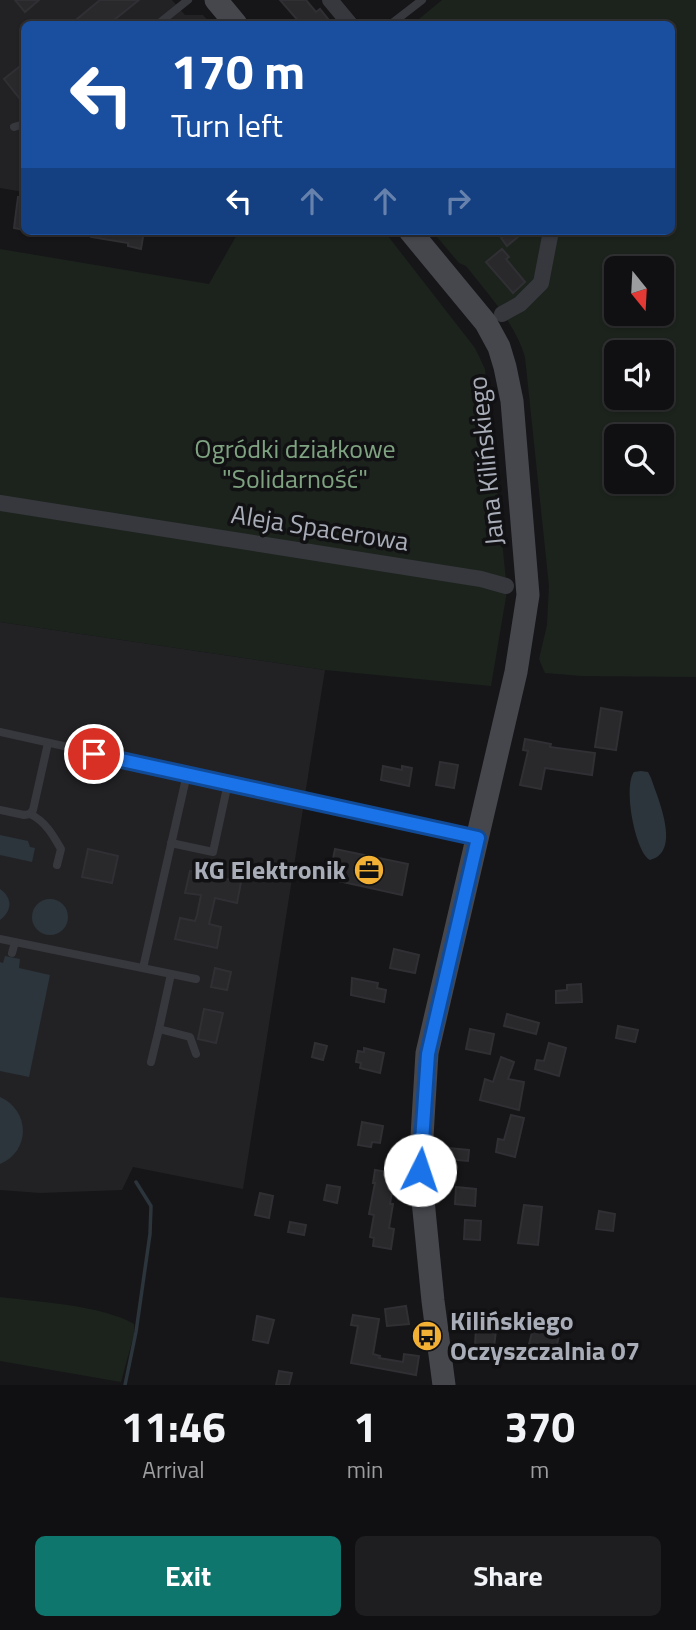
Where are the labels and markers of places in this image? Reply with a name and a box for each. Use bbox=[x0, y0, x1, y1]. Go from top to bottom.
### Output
pin bbox=[64, 724, 124, 784]
place label: KG Elektronik bbox=[194, 850, 347, 889]
office icon: KG Elektronik bbox=[352, 853, 386, 887]
place label: Kilińskiego Oczyszczalnia 07 bbox=[450, 1301, 640, 1370]
bus stop icon: Kilińskiego Oczyszczalnia 07 bbox=[410, 1319, 444, 1353]

